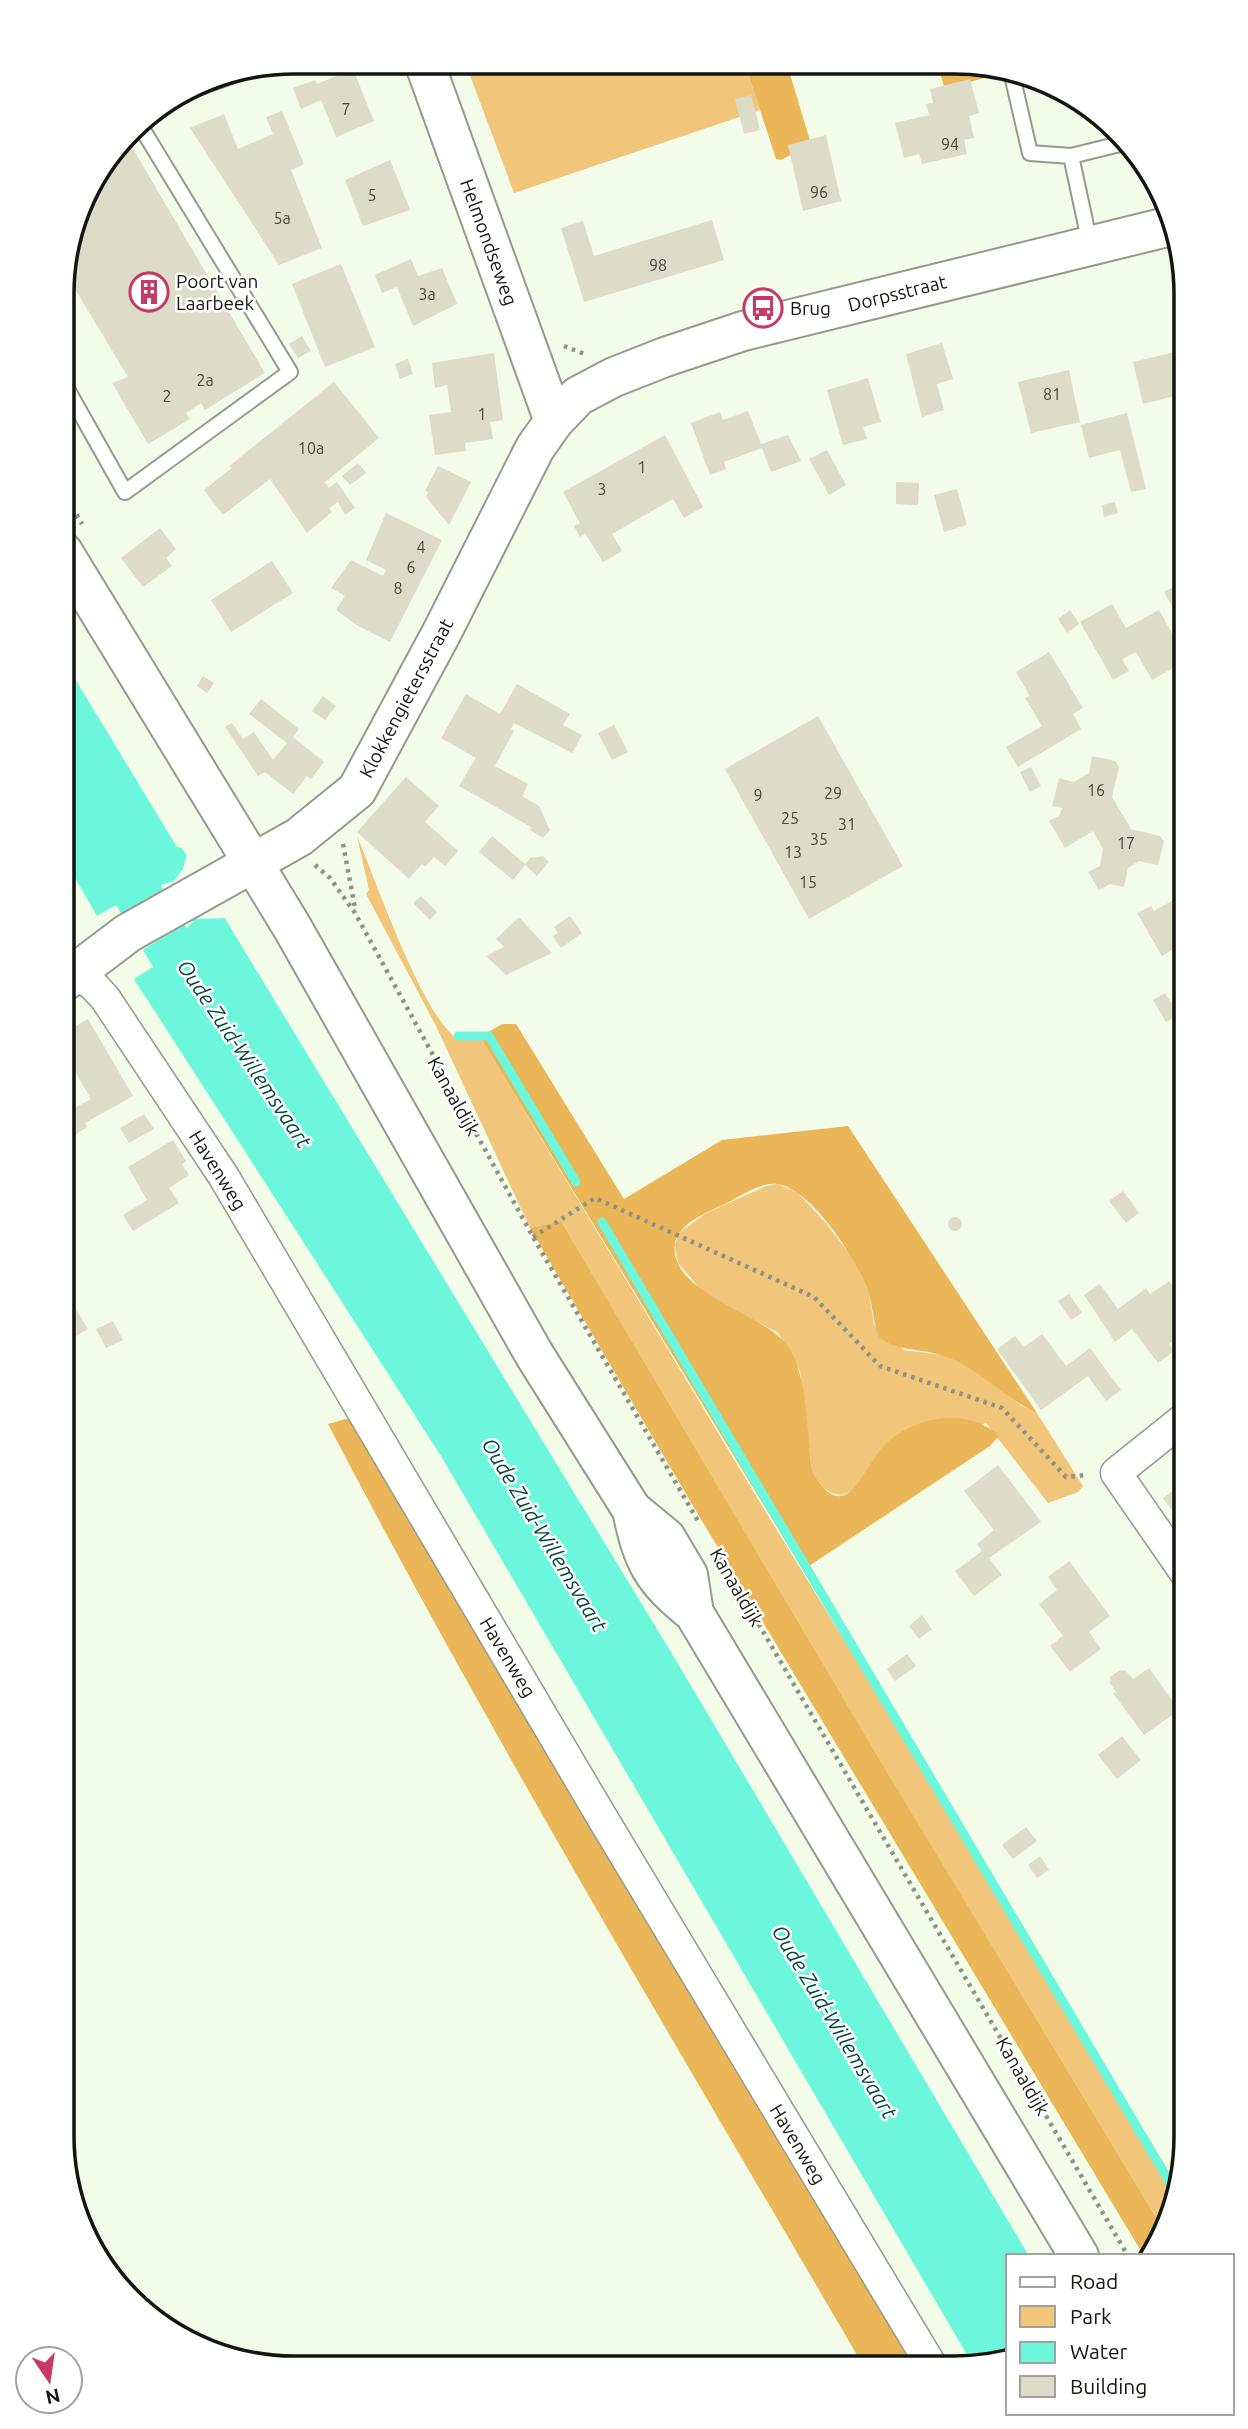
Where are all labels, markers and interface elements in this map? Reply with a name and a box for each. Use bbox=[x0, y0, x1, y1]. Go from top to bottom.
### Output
house number: 7 bbox=[341, 100, 351, 118]
house number: 94 bbox=[941, 135, 959, 153]
street label: Helmondseweg bbox=[456, 176, 522, 308]
house number: 96 bbox=[810, 183, 828, 201]
house number: 5 bbox=[367, 186, 377, 204]
house number: 5a bbox=[273, 209, 291, 227]
house number: 98 bbox=[649, 256, 667, 274]
place label: Poort van Laarbeek bbox=[176, 270, 258, 314]
street label: Dorpsstraat bbox=[845, 270, 949, 316]
building icon: Poort van Laarbeek bbox=[128, 271, 170, 313]
house number: 3a bbox=[418, 285, 436, 303]
bus stop icon: Brug bbox=[742, 287, 784, 329]
place label: Brug bbox=[790, 297, 831, 319]
house number: 2a bbox=[196, 371, 214, 389]
house number: 81 bbox=[1043, 385, 1061, 403]
house number: 2 bbox=[162, 387, 172, 405]
house number: 1 bbox=[477, 405, 487, 423]
house number: 10a bbox=[298, 439, 324, 457]
house number: 1 bbox=[637, 458, 647, 476]
house number: 3 bbox=[597, 480, 607, 498]
house number: 4 bbox=[416, 538, 426, 556]
house number: 6 bbox=[406, 558, 416, 576]
house number: 8 bbox=[393, 579, 403, 597]
street label: Klokkengietersstraat bbox=[355, 614, 458, 781]
house number: 16 bbox=[1087, 781, 1105, 799]
house number: 29 bbox=[824, 784, 842, 802]
house number: 9 bbox=[753, 786, 763, 804]
house number: 25 bbox=[781, 809, 799, 827]
house number: 31 bbox=[838, 815, 856, 833]
house number: 35 bbox=[810, 830, 828, 848]
house number: 17 bbox=[1117, 834, 1135, 852]
house number: 13 bbox=[784, 843, 802, 861]
house number: 15 bbox=[799, 873, 817, 891]
water label: Oude Zuid-Willemsvaart bbox=[173, 955, 317, 1153]
street label: Kanaaldijk bbox=[423, 1053, 485, 1140]
street label: Havenweg bbox=[185, 1126, 251, 1214]
water label: Oude Zuid-Willemsvaart bbox=[477, 1433, 613, 1636]
street label: Kanaaldijk bbox=[706, 1544, 768, 1630]
street label: Havenweg bbox=[475, 1613, 541, 1701]
water label: Oude Zuid-Willemsvaart bbox=[767, 1920, 903, 2123]
street label: Kanaaldijk bbox=[992, 2033, 1054, 2119]
street label: Havenweg bbox=[765, 2100, 831, 2188]
legend bbox=[1006, 2254, 1234, 2415]
text: Road bbox=[1070, 2269, 1118, 2293]
text: Park bbox=[1070, 2304, 1112, 2328]
text: Water bbox=[1070, 2339, 1128, 2363]
north arrow bbox=[14, 2345, 84, 2415]
text: Building bbox=[1070, 2374, 1147, 2398]
text: N bbox=[43, 2384, 62, 2409]

